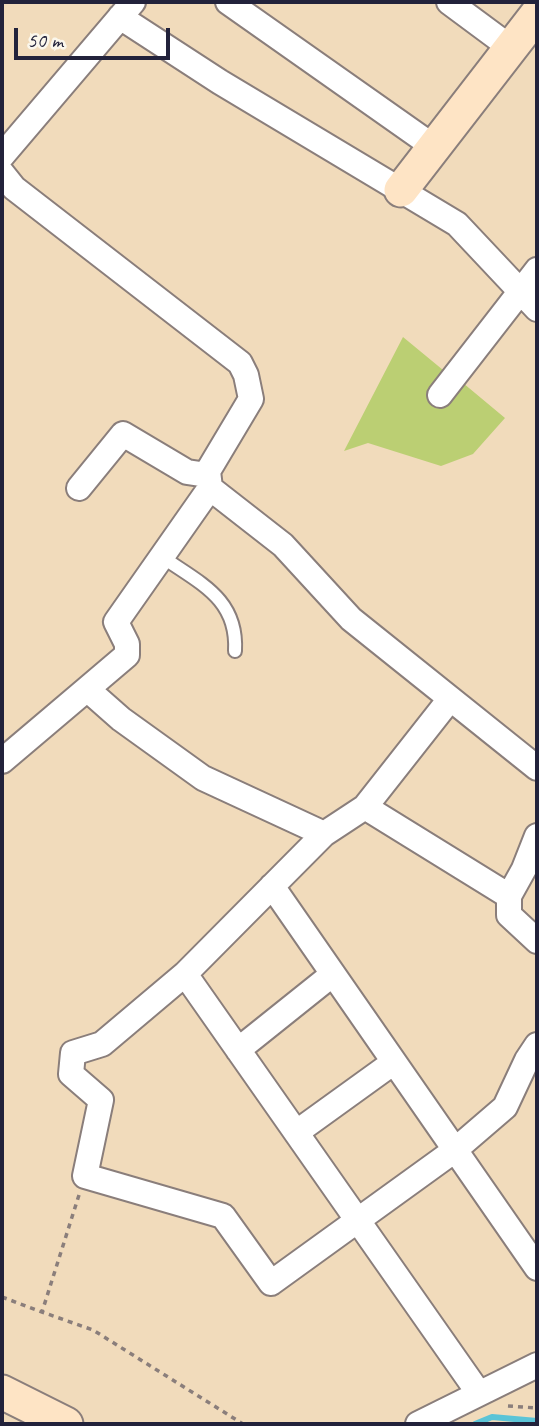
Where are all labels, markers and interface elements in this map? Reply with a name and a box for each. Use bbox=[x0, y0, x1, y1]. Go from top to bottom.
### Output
scale bar bbox=[18, 14, 173, 58]
text: 50 m bbox=[27, 27, 63, 53]

